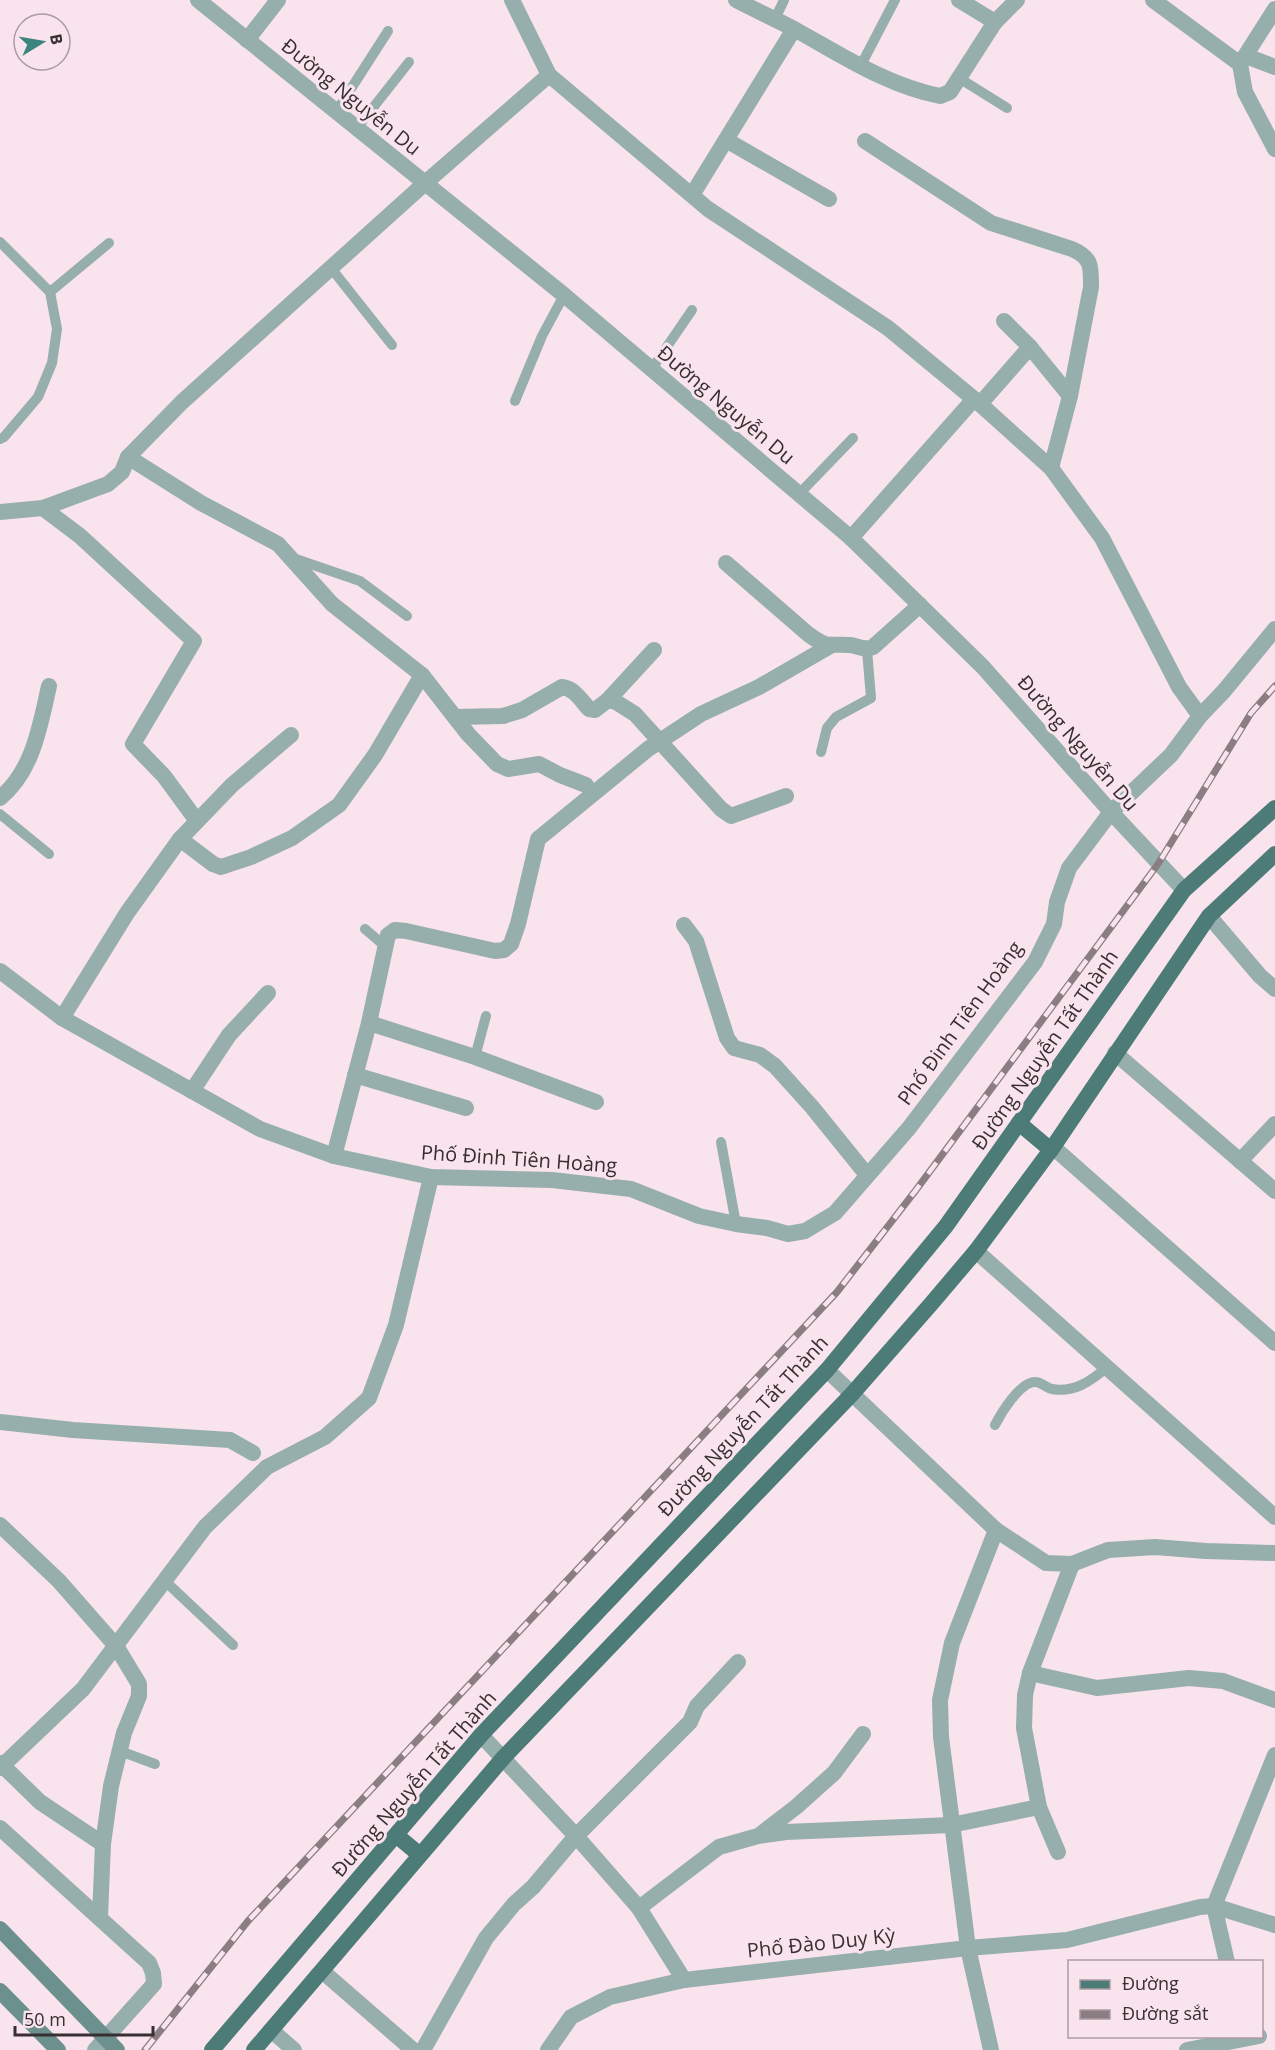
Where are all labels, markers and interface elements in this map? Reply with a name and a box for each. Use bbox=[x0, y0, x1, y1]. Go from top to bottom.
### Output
north arrow bbox=[12, 12, 72, 72]
text: B bbox=[45, 32, 69, 47]
street label: Đường Nguyễn Du bbox=[276, 32, 427, 161]
street label: Đường Nguyễn Du bbox=[652, 339, 801, 470]
street label: Đường Nguyễn Du bbox=[1012, 669, 1145, 816]
street label: Phố Đinh Tiên Hoàng bbox=[891, 935, 1028, 1110]
street label: Đường Nguyễn Tất Thành bbox=[965, 944, 1124, 1155]
street label: Phố Đinh Tiên Hoàng bbox=[420, 1138, 618, 1179]
street label: Đường Nguyễn Tất Thành bbox=[651, 1329, 834, 1522]
street label: Đường Nguyễn Tất Thành bbox=[325, 1685, 502, 1883]
street label: Phố Đào Duy Kỳ bbox=[746, 1921, 897, 1964]
legend bbox=[1068, 1960, 1263, 2038]
text: Đường bbox=[1122, 1971, 1179, 1995]
scale bar bbox=[15, 1999, 153, 2037]
text: Đường sắt bbox=[1122, 2001, 1208, 2025]
text: 50 m bbox=[24, 2007, 66, 2031]

